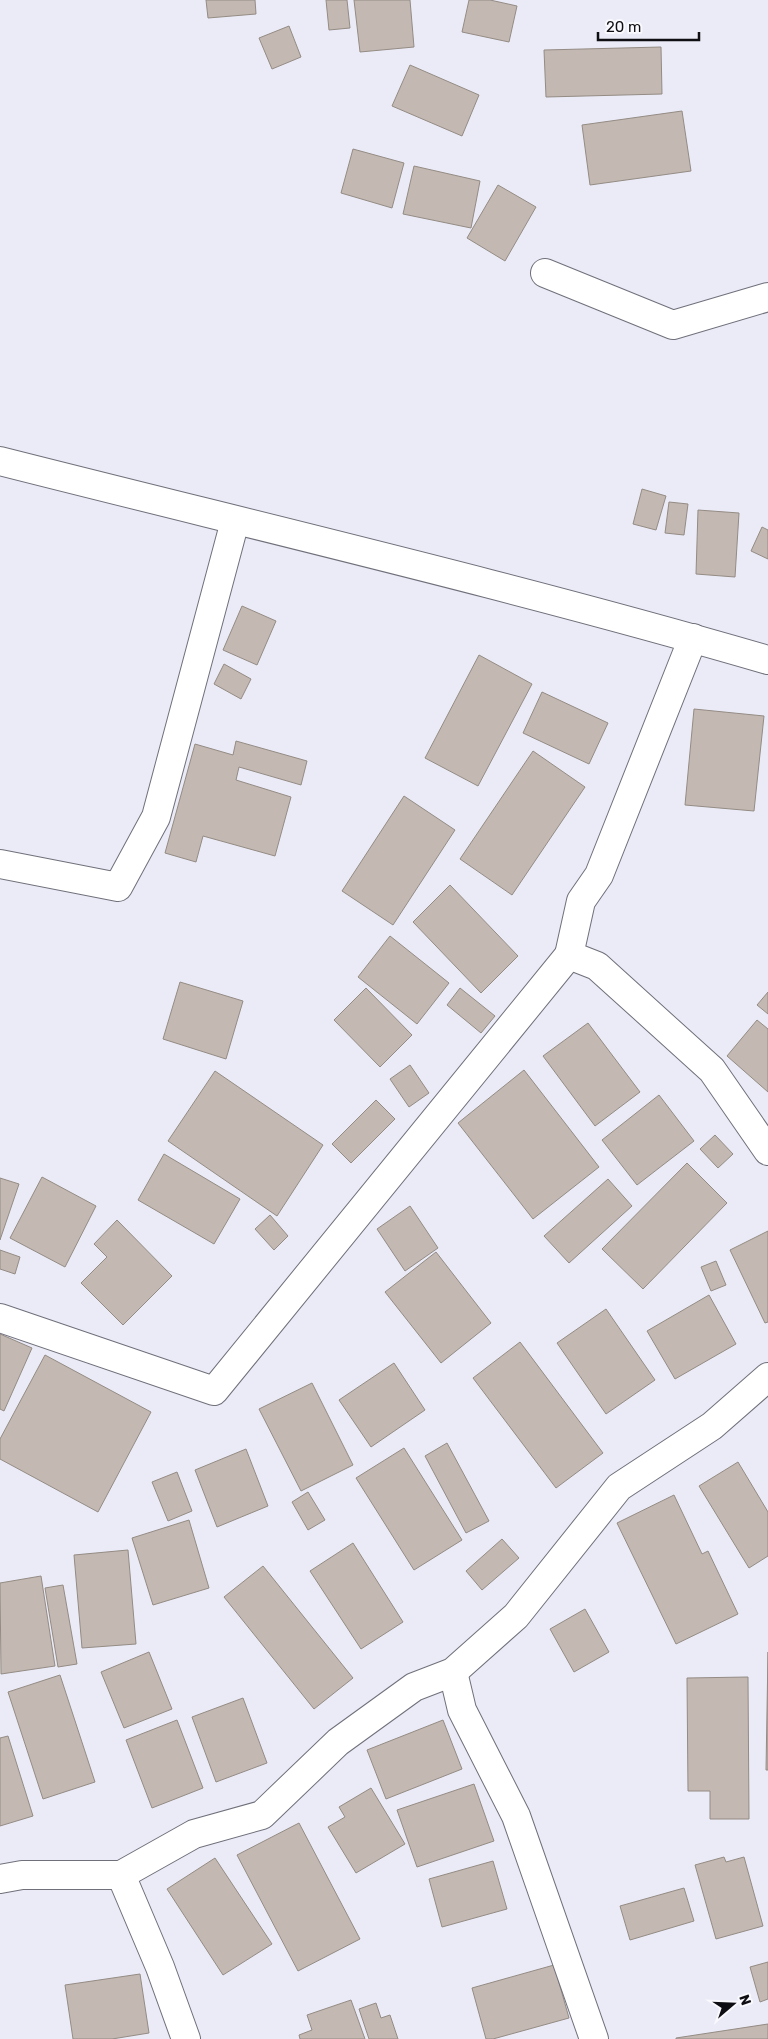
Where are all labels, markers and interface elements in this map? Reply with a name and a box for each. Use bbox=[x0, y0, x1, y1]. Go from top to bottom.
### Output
scale bar bbox=[598, 10, 699, 42]
text: 20 m bbox=[606, 18, 641, 36]
north arrow bbox=[708, 1979, 758, 2029]
text: N bbox=[735, 1992, 754, 2007]

